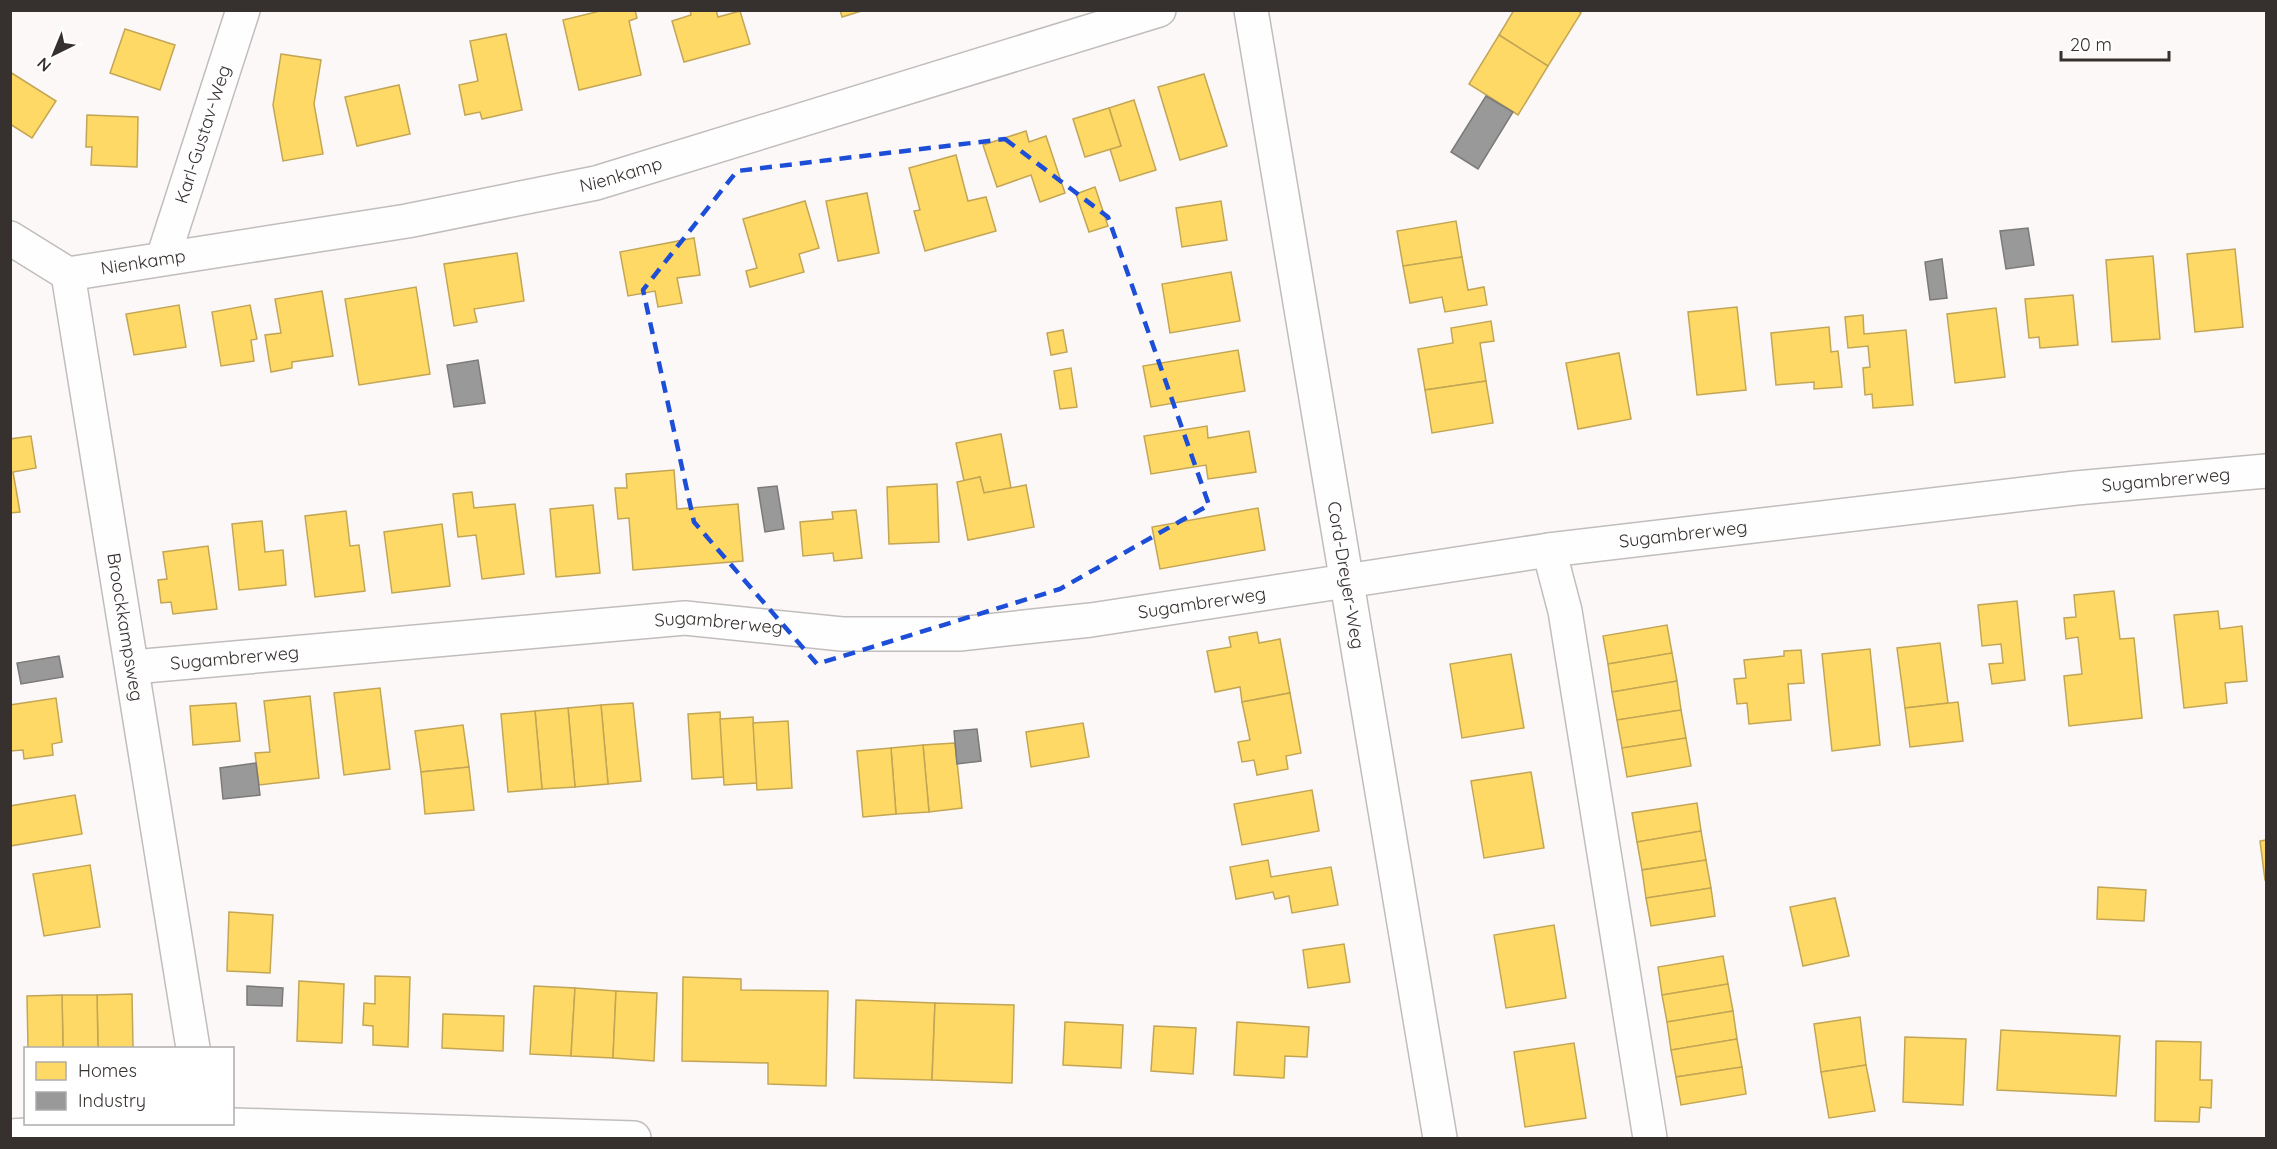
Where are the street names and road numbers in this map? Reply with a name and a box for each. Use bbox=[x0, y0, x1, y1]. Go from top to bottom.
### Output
street label: Karl-Gustav-Weg bbox=[169, 62, 236, 206]
street label: Nienkamp bbox=[577, 151, 665, 197]
street label: Nienkamp bbox=[99, 244, 187, 280]
street label: Sugambrerweg bbox=[2101, 462, 2231, 497]
street label: Cord-Dreyer-Weg bbox=[1322, 499, 1370, 651]
street label: Sugambrerweg bbox=[1618, 515, 1748, 553]
street label: Broockkampsweg bbox=[102, 551, 149, 703]
street label: Sugambrerweg bbox=[1136, 581, 1267, 624]
street label: Sugambrerweg bbox=[653, 606, 784, 639]
street label: Sugambrerweg bbox=[169, 640, 300, 675]

